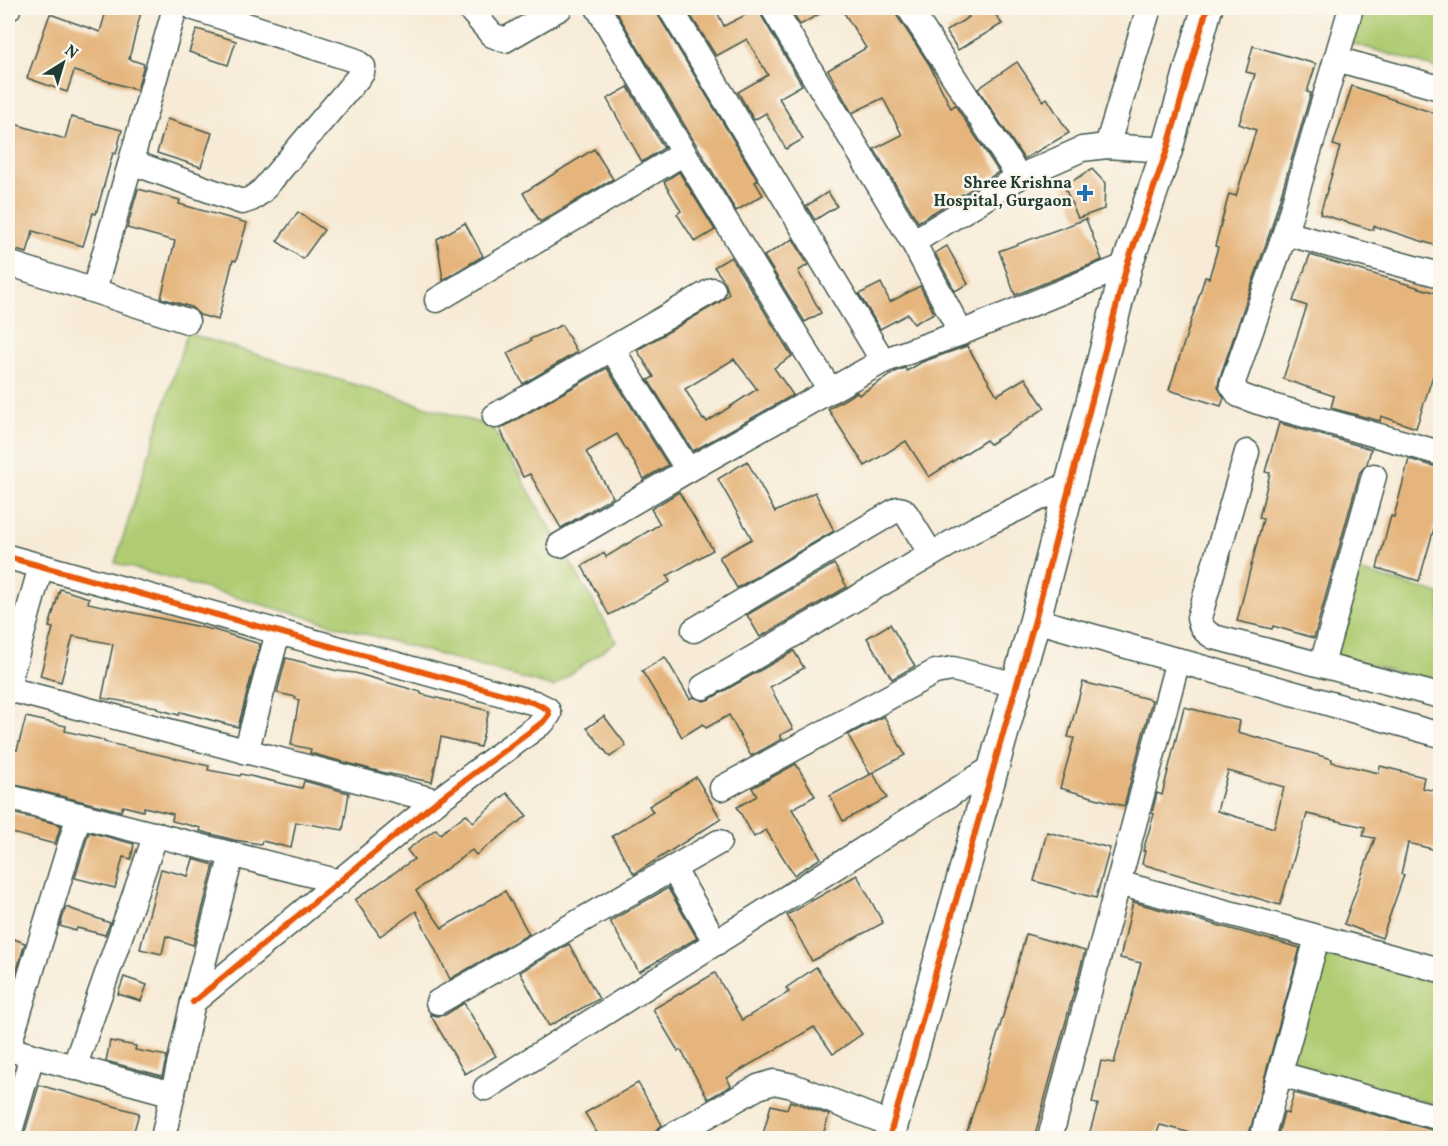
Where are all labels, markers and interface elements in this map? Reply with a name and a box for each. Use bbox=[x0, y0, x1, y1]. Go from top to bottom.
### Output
north arrow bbox=[33, 33, 93, 93]
text: N bbox=[60, 40, 82, 65]
place label: Shree Krishna Hospital, Gurgaon bbox=[934, 173, 1072, 213]
marker: Shree Krishna Hospital, Gurgaon bbox=[1076, 184, 1094, 202]

